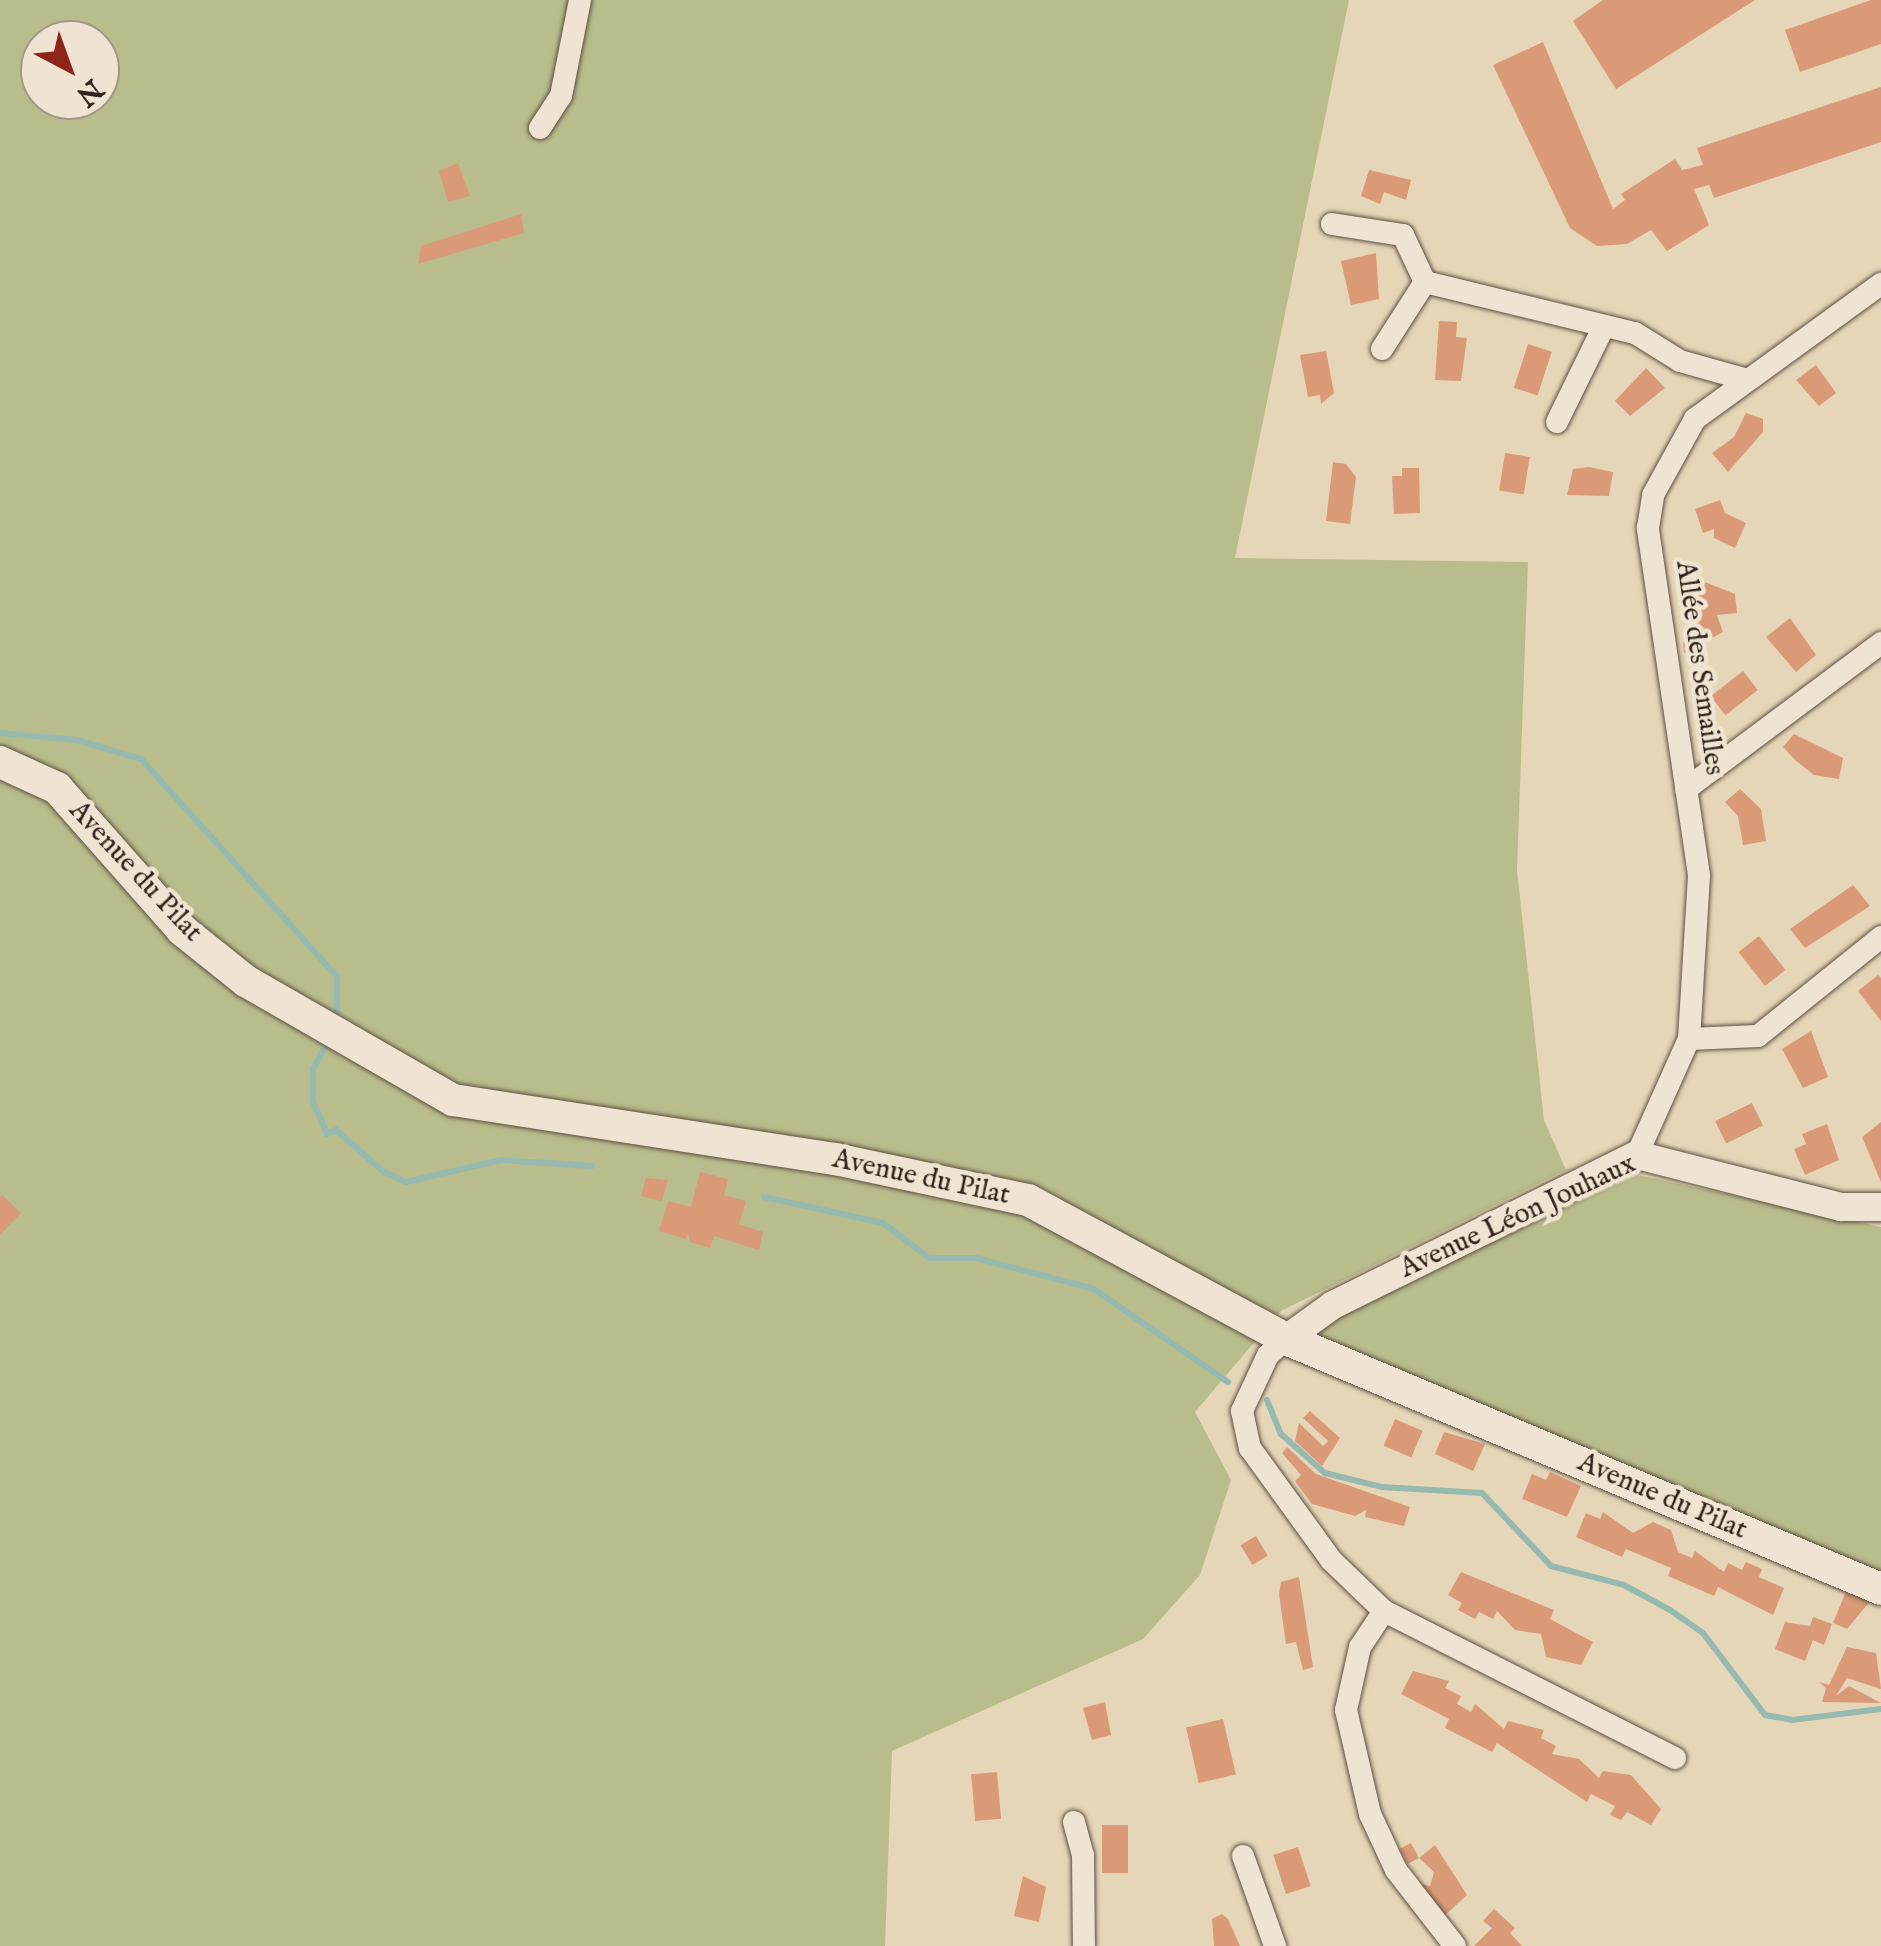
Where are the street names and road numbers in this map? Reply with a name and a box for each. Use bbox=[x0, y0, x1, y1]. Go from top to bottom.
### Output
street label: Allée des Semailles bbox=[1667, 559, 1731, 777]
street label: Avenue du Pilat bbox=[61, 795, 209, 949]
street label: Avenue du Pilat bbox=[829, 1143, 1013, 1213]
street label: Avenue Léon Jouhaux bbox=[1395, 1148, 1641, 1286]
street label: Avenue du Pilat bbox=[1572, 1446, 1752, 1548]

